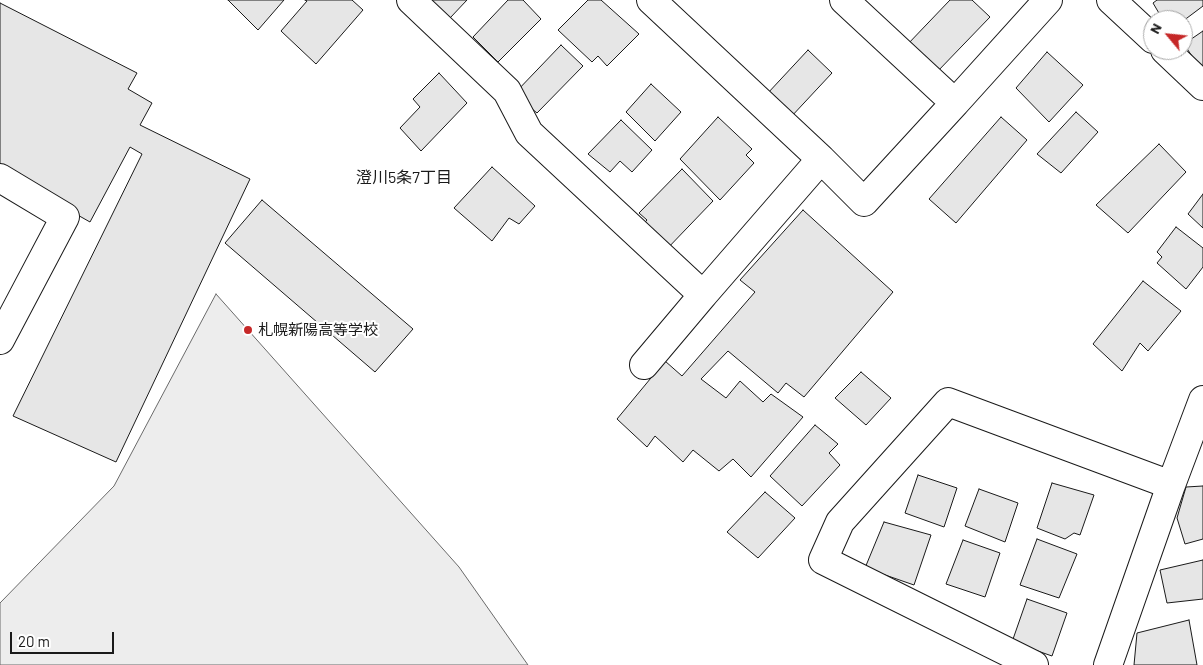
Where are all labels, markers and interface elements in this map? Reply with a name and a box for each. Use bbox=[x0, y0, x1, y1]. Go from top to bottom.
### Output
north arrow bbox=[1143, 10, 1193, 60]
text: N bbox=[1146, 20, 1165, 36]
district label: 澄川5条7丁目 bbox=[356, 168, 452, 188]
place label: 札幌新陽高等学校 bbox=[258, 321, 378, 339]
marker: 札幌新陽高等学校 bbox=[242, 324, 254, 336]
scale bar bbox=[12, 622, 116, 654]
text: 20 m bbox=[18, 632, 50, 650]

